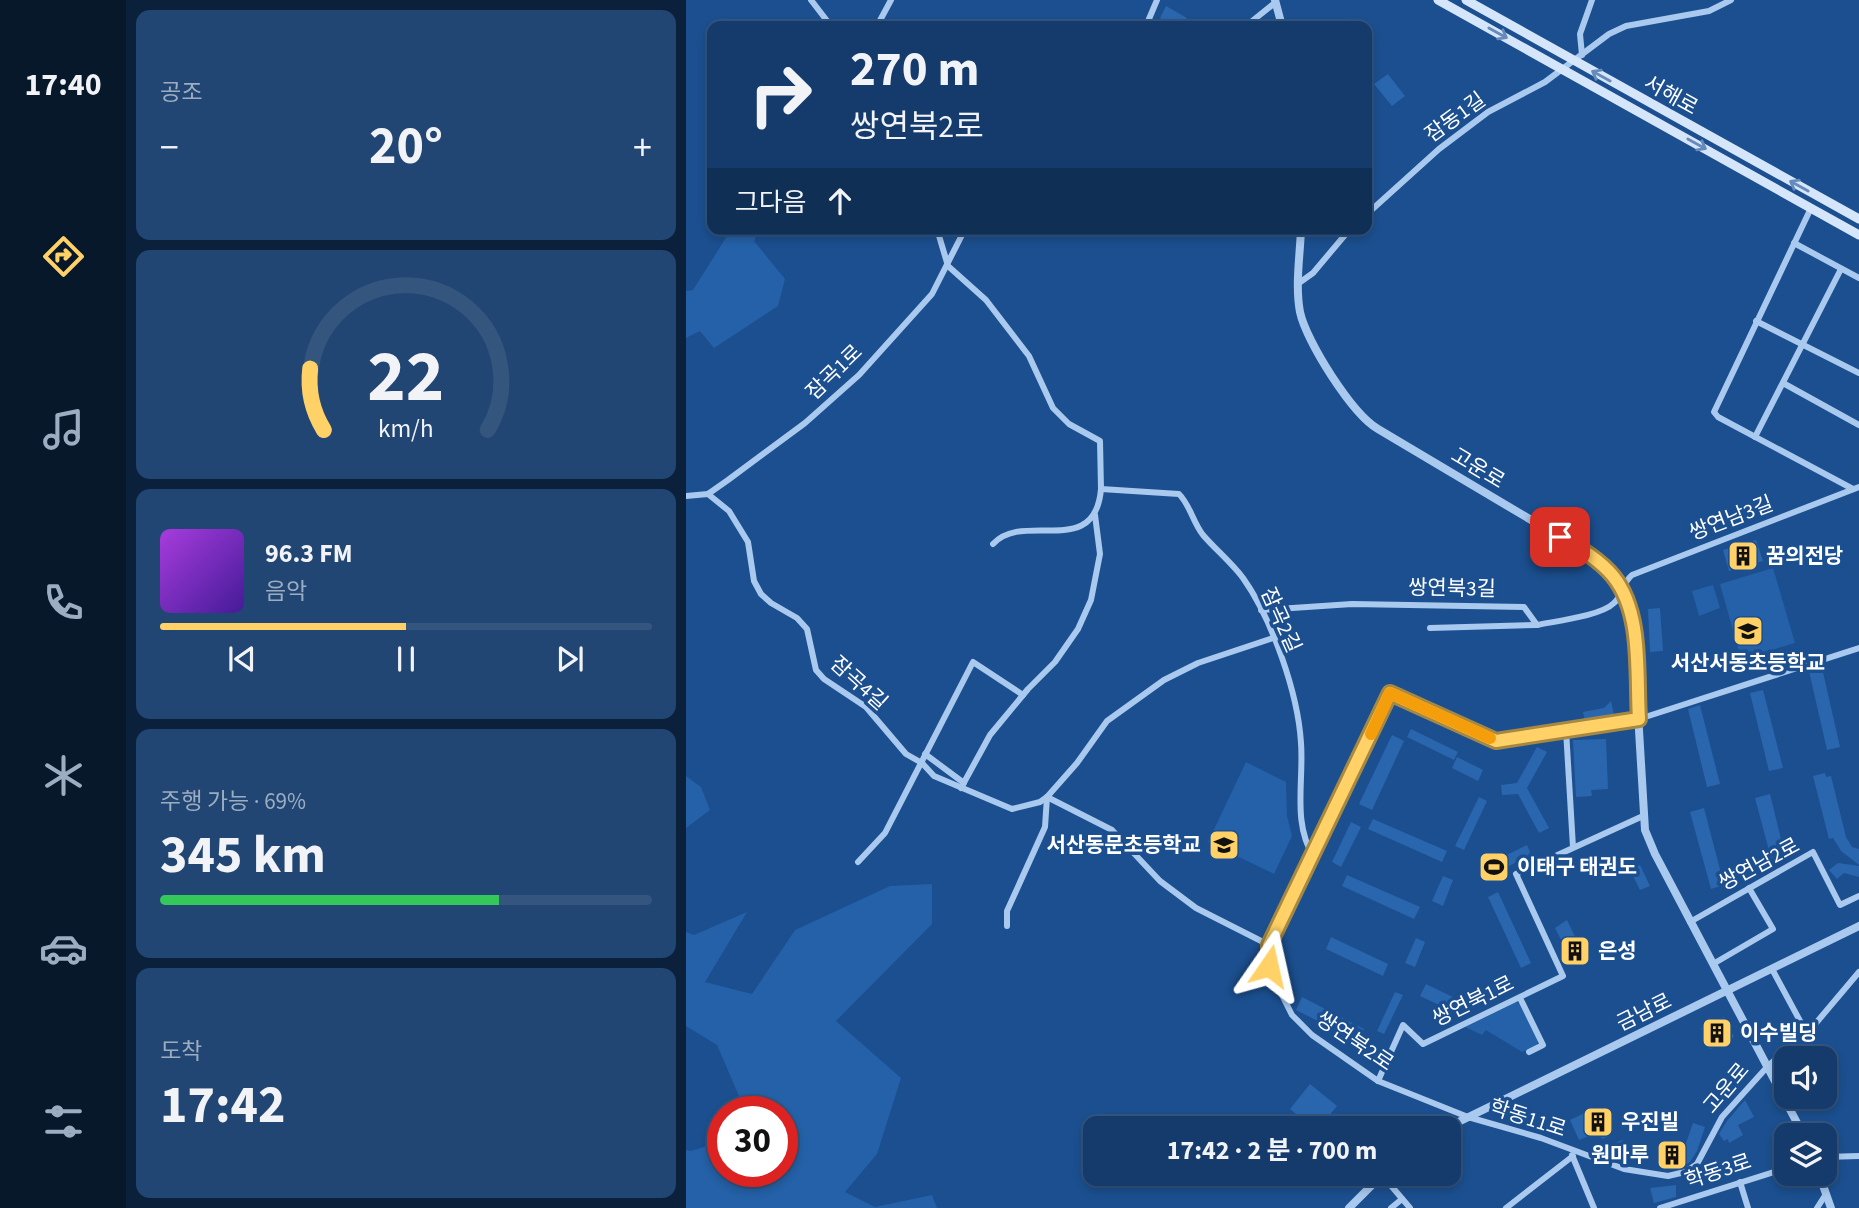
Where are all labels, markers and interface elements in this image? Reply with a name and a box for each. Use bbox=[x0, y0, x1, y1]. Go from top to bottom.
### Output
one-way arrow bbox=[1487, 27, 1508, 40]
text: 270 m bbox=[850, 35, 979, 105]
icon: right bbox=[735, 49, 826, 140]
text: 17:40 bbox=[24, 62, 102, 108]
one-way arrow bbox=[1591, 68, 1611, 82]
street label: 서해로 bbox=[1638, 68, 1704, 122]
text: 공조 bbox=[160, 76, 202, 109]
street label: 잠동1길 bbox=[1419, 85, 1491, 149]
text: 쌍연북2로 bbox=[850, 104, 984, 150]
text: 20° bbox=[369, 110, 443, 184]
text: − bbox=[160, 121, 179, 175]
text: + bbox=[633, 121, 652, 175]
one-way arrow bbox=[1686, 137, 1706, 151]
one-way arrow bbox=[1790, 179, 1810, 193]
icon: ahead bbox=[821, 182, 859, 220]
text: 그다음 bbox=[735, 184, 807, 221]
icon: directions bbox=[39, 232, 88, 281]
text: 22 bbox=[368, 326, 444, 430]
street label: 잠곡1로 bbox=[799, 337, 869, 407]
icon: music bbox=[39, 405, 88, 454]
text: km/h bbox=[378, 411, 434, 447]
street label: 고운로 bbox=[1445, 440, 1511, 496]
street label: 쌍연남3길 bbox=[1685, 488, 1777, 548]
pin bbox=[1530, 507, 1590, 567]
icon: arrive bbox=[1541, 518, 1579, 556]
text: 96.3 FM bbox=[265, 535, 353, 572]
building icon: 꿈의전당 bbox=[1726, 539, 1760, 573]
place label: 꿈의전당 bbox=[1766, 541, 1843, 571]
street label: 쌍연북3길 bbox=[1408, 572, 1496, 604]
text: 음악 bbox=[265, 575, 307, 608]
icon: phone bbox=[39, 578, 88, 627]
street label: 잠곡2길 bbox=[1253, 583, 1309, 657]
school or university icon: 서산서동초등학교 bbox=[1731, 614, 1765, 648]
icon: previous bbox=[223, 640, 261, 678]
icon: pause bbox=[387, 640, 425, 678]
icon: next bbox=[551, 640, 589, 678]
place label: 서산서동초등학교 bbox=[1671, 648, 1825, 678]
street label: 잠곡4길 bbox=[824, 649, 894, 717]
icon: climate bbox=[39, 751, 88, 800]
text: 주행 가능 · 69% bbox=[160, 785, 306, 818]
text: 345 km bbox=[160, 819, 326, 893]
school or university icon: 서산동문초등학교 bbox=[1207, 828, 1241, 862]
place label: 서산동문초등학교 bbox=[1046, 830, 1201, 860]
street label: 쌍연남2로 bbox=[1713, 830, 1805, 898]
sports icon: 이태구 태권도 bbox=[1477, 850, 1511, 884]
place label: 이태구 태권도 bbox=[1517, 852, 1637, 882]
icon: car bbox=[39, 924, 88, 973]
position arrow bbox=[1232, 929, 1306, 1003]
building icon: 은성 bbox=[1558, 934, 1592, 968]
place label: 은성 bbox=[1598, 936, 1637, 966]
street label: 쌍연북1로 bbox=[1427, 968, 1519, 1034]
street label: 금남로 bbox=[1611, 986, 1677, 1038]
street label: 쌍연북2로 bbox=[1310, 1004, 1400, 1078]
building icon: 이수빌딩 bbox=[1700, 1016, 1734, 1050]
place label: 이수빌딩 bbox=[1740, 1018, 1817, 1048]
text: 도착 bbox=[160, 1035, 202, 1068]
map controls bbox=[1774, 1046, 1837, 1186]
button: sound bbox=[1774, 1046, 1837, 1109]
street label: 고운로 bbox=[1696, 1056, 1756, 1120]
text: 17:42 bbox=[160, 1069, 285, 1143]
street label: 학동11로 bbox=[1486, 1092, 1570, 1144]
speed limit sign: 30 bbox=[707, 1096, 798, 1187]
icon: filters bbox=[39, 1097, 88, 1146]
building icon: 우진빌 bbox=[1581, 1105, 1615, 1139]
place label: 우진빌 bbox=[1621, 1107, 1679, 1137]
button: layers bbox=[1774, 1123, 1837, 1186]
text: 17:42 · 2 분 · 700 m bbox=[1167, 1132, 1377, 1169]
building icon: 원마루 bbox=[1655, 1138, 1689, 1172]
place label: 원마루 bbox=[1591, 1140, 1649, 1170]
street label: 학동3로 bbox=[1681, 1146, 1755, 1196]

